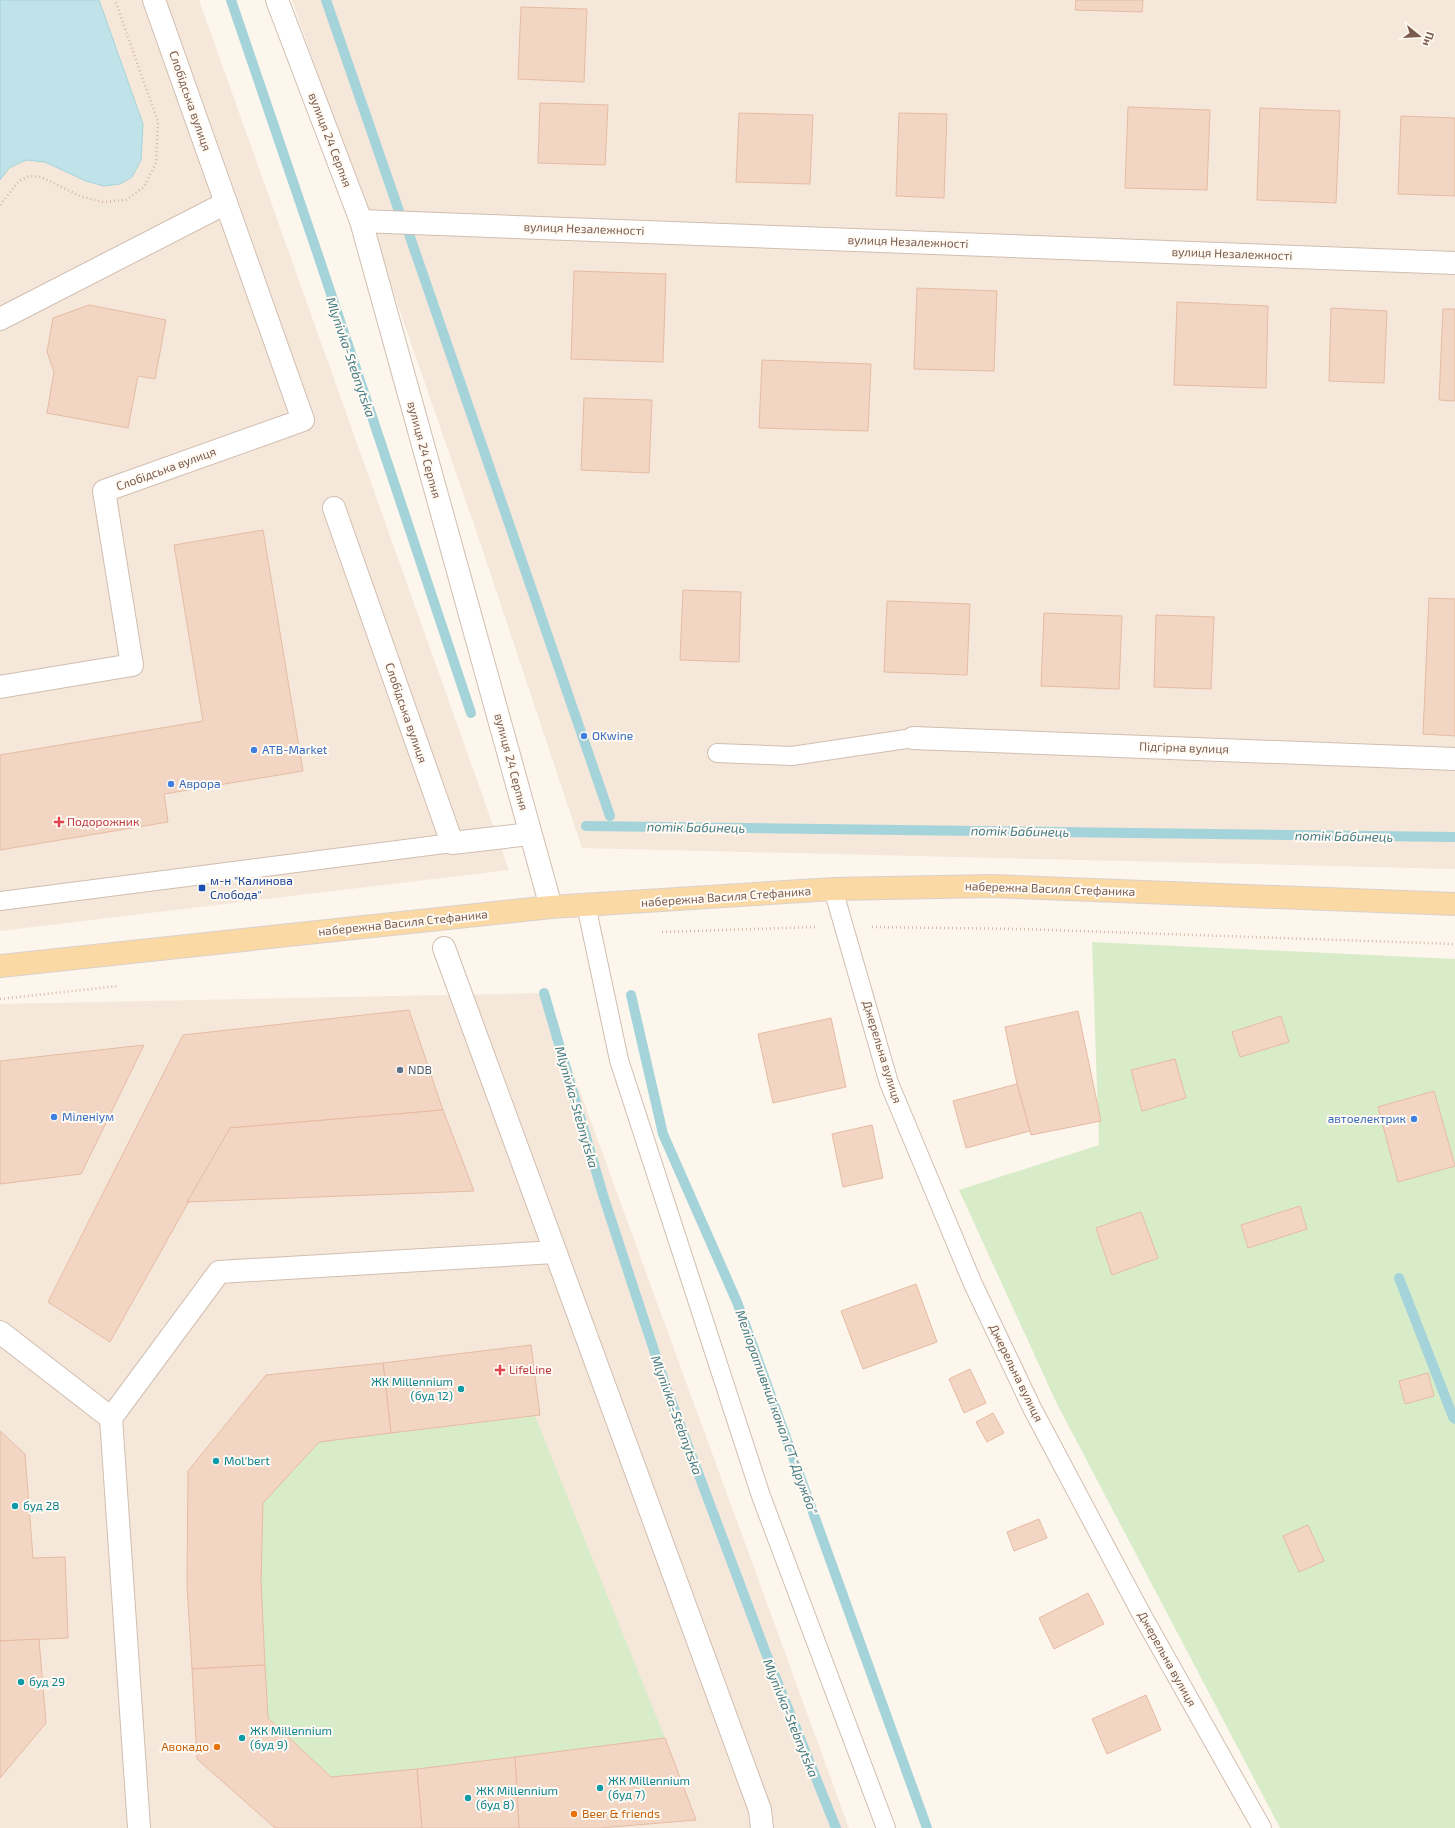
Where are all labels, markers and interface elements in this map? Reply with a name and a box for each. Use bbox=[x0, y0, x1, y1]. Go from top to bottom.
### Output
north arrow bbox=[1399, 16, 1439, 56]
text: Пн bbox=[1421, 30, 1437, 48]
street label: Слобідська вулиця bbox=[166, 49, 215, 153]
street label: вулиця 24 Серпня bbox=[306, 90, 355, 189]
street label: вулиця Незалежності bbox=[523, 219, 645, 238]
street label: вулиця Незалежності bbox=[847, 232, 969, 251]
street label: вулиця Незалежності bbox=[1171, 244, 1293, 263]
water label: Mlynivka-Stebnytska bbox=[323, 295, 379, 419]
street label: вулиця 24 Серпня bbox=[404, 400, 445, 500]
street label: Слобідська вулиця bbox=[114, 443, 218, 494]
street label: Слобідська вулиця bbox=[382, 661, 431, 765]
street label: вулиця 24 Серпня bbox=[491, 712, 532, 812]
place label: OKwine bbox=[592, 728, 633, 742]
marker: OKwine bbox=[579, 731, 589, 741]
street label: Підгірна вулиця bbox=[1139, 738, 1229, 757]
place label: ATB-Market bbox=[262, 742, 328, 756]
marker: ATB-Market bbox=[249, 745, 259, 755]
place label: Аврора bbox=[179, 776, 221, 790]
marker: Аврора bbox=[166, 779, 176, 789]
place label: Подорожник bbox=[67, 814, 140, 828]
marker: Подорожник bbox=[54, 817, 64, 827]
water label: потік Бабинець bbox=[647, 818, 745, 836]
water label: потік Бабинець bbox=[971, 822, 1069, 840]
water label: потік Бабинець bbox=[1295, 827, 1393, 845]
place label: м-н "Калинова Слобода" bbox=[210, 873, 293, 901]
street label: набережна Василя Стефаника bbox=[965, 878, 1135, 898]
marker: м-н "Калинова Слобода" bbox=[197, 883, 207, 893]
street label: набережна Василя Стефаника bbox=[640, 883, 811, 909]
street label: набережна Василя Стефаника bbox=[317, 906, 488, 938]
street label: Джерельна вулиця bbox=[860, 999, 905, 1105]
water label: Mlynivka-Stebnytska bbox=[552, 1044, 602, 1170]
place label: NDB bbox=[408, 1062, 432, 1076]
marker: NDB bbox=[395, 1065, 405, 1075]
place label: Міленіум bbox=[62, 1109, 114, 1124]
place label: автоелектрик bbox=[1328, 1111, 1407, 1125]
marker: Міленіум bbox=[49, 1112, 59, 1122]
marker: автоелектрик bbox=[1409, 1114, 1419, 1124]
water label: Меліоративний канал СТ "Дружба" bbox=[732, 1308, 822, 1517]
street label: Джерельна вулиця bbox=[986, 1321, 1047, 1424]
water label: Mlynivka-Stebnytska bbox=[648, 1353, 706, 1477]
place label: LifeLine bbox=[509, 1362, 552, 1376]
marker: LifeLine bbox=[494, 1364, 506, 1376]
place label: ЖК Millennium (буд 12) bbox=[371, 1374, 453, 1403]
marker: ЖК Millennium (буд 12) bbox=[456, 1384, 466, 1394]
place label: Mol'bert bbox=[224, 1453, 270, 1467]
marker: Mol'bert bbox=[211, 1456, 221, 1466]
place label: буд 28 bbox=[23, 1498, 59, 1513]
marker: буд 28 bbox=[10, 1501, 20, 1511]
street label: Джерельна вулиця bbox=[1135, 1608, 1200, 1709]
water label: Mlynivka-Stebnytska bbox=[760, 1657, 822, 1779]
place label: буд 29 bbox=[29, 1674, 65, 1689]
marker: буд 29 bbox=[16, 1677, 26, 1687]
place label: ЖК Millennium (буд 9) bbox=[250, 1723, 332, 1752]
marker: ЖК Millennium (буд 9) bbox=[237, 1733, 247, 1743]
place label: Авокадо bbox=[161, 1739, 209, 1753]
marker: Авокадо bbox=[212, 1742, 222, 1752]
place label: ЖК Millennium (буд 7) bbox=[608, 1773, 690, 1802]
place label: ЖК Millennium (буд 8) bbox=[476, 1783, 558, 1812]
marker: ЖК Millennium (буд 7) bbox=[595, 1783, 605, 1793]
marker: ЖК Millennium (буд 8) bbox=[463, 1793, 473, 1803]
place label: Beer & friends bbox=[582, 1806, 660, 1820]
marker: Beer & friends bbox=[569, 1809, 579, 1819]

